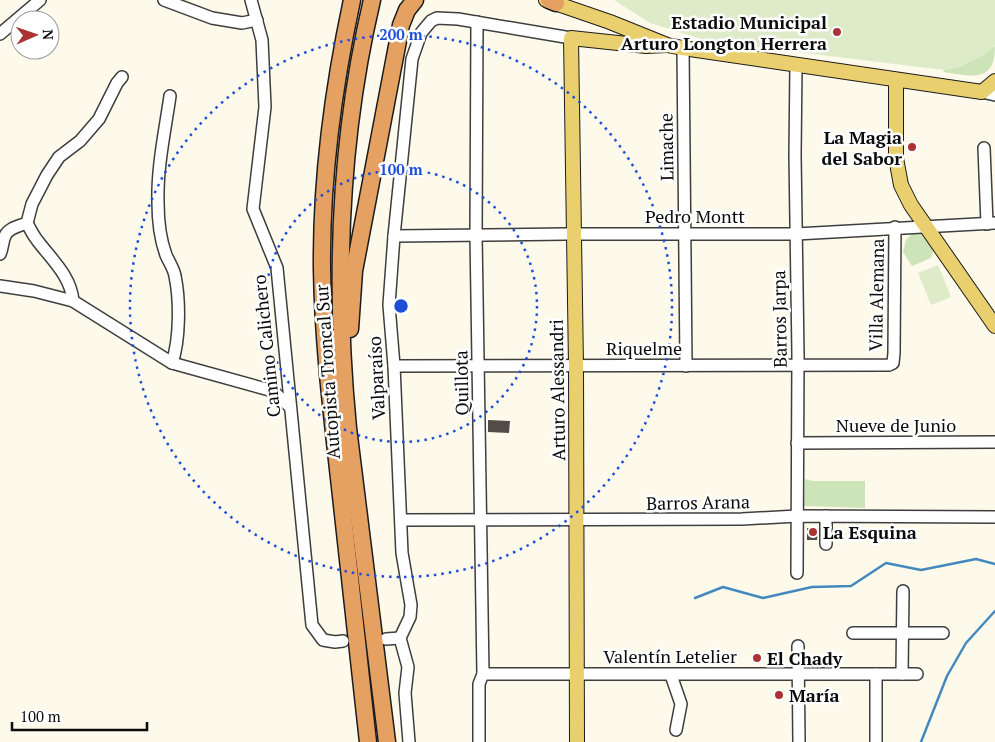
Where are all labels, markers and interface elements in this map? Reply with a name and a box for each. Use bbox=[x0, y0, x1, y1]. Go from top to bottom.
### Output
north arrow bbox=[10, 10, 60, 60]
place label: Estadio Municipal Arturo Longton Herrera bbox=[621, 10, 827, 55]
text: 200 m bbox=[379, 24, 423, 44]
marker: Estadio Municipal Arturo Longton Herrera bbox=[831, 26, 843, 38]
text: N bbox=[39, 29, 58, 41]
street label: Limache bbox=[653, 113, 679, 181]
place label: La Magia del Sabor bbox=[822, 125, 902, 170]
marker: La Magia del Sabor bbox=[906, 141, 918, 153]
text: 100 m bbox=[379, 159, 423, 179]
street label: Pedro Montt bbox=[645, 204, 745, 228]
street label: Villa Alemana bbox=[863, 238, 889, 352]
street label: Barros Jarpa bbox=[766, 270, 792, 368]
street label: Camino Calichero bbox=[247, 274, 285, 418]
street label: Autopista Troncal Sur bbox=[309, 284, 345, 460]
centre of rings bbox=[392, 297, 410, 315]
street label: Arturo Alessandri bbox=[544, 319, 570, 461]
street label: Valparaíso bbox=[362, 335, 390, 420]
street label: Riquelme bbox=[606, 336, 682, 360]
street label: Quillota bbox=[448, 350, 474, 416]
street label: Nueve de Junio bbox=[836, 413, 956, 437]
street label: Barros Arana bbox=[646, 489, 750, 515]
place label: La Esquina bbox=[823, 520, 917, 544]
marker: La Esquina bbox=[807, 526, 819, 538]
street label: Valentín Letelier bbox=[603, 644, 737, 668]
place label: El Chady bbox=[767, 646, 843, 670]
marker: El Chady bbox=[751, 652, 763, 664]
place label: María bbox=[789, 683, 840, 707]
marker: María bbox=[773, 689, 785, 701]
scale bar bbox=[12, 700, 148, 732]
text: 100 m bbox=[20, 706, 61, 726]

